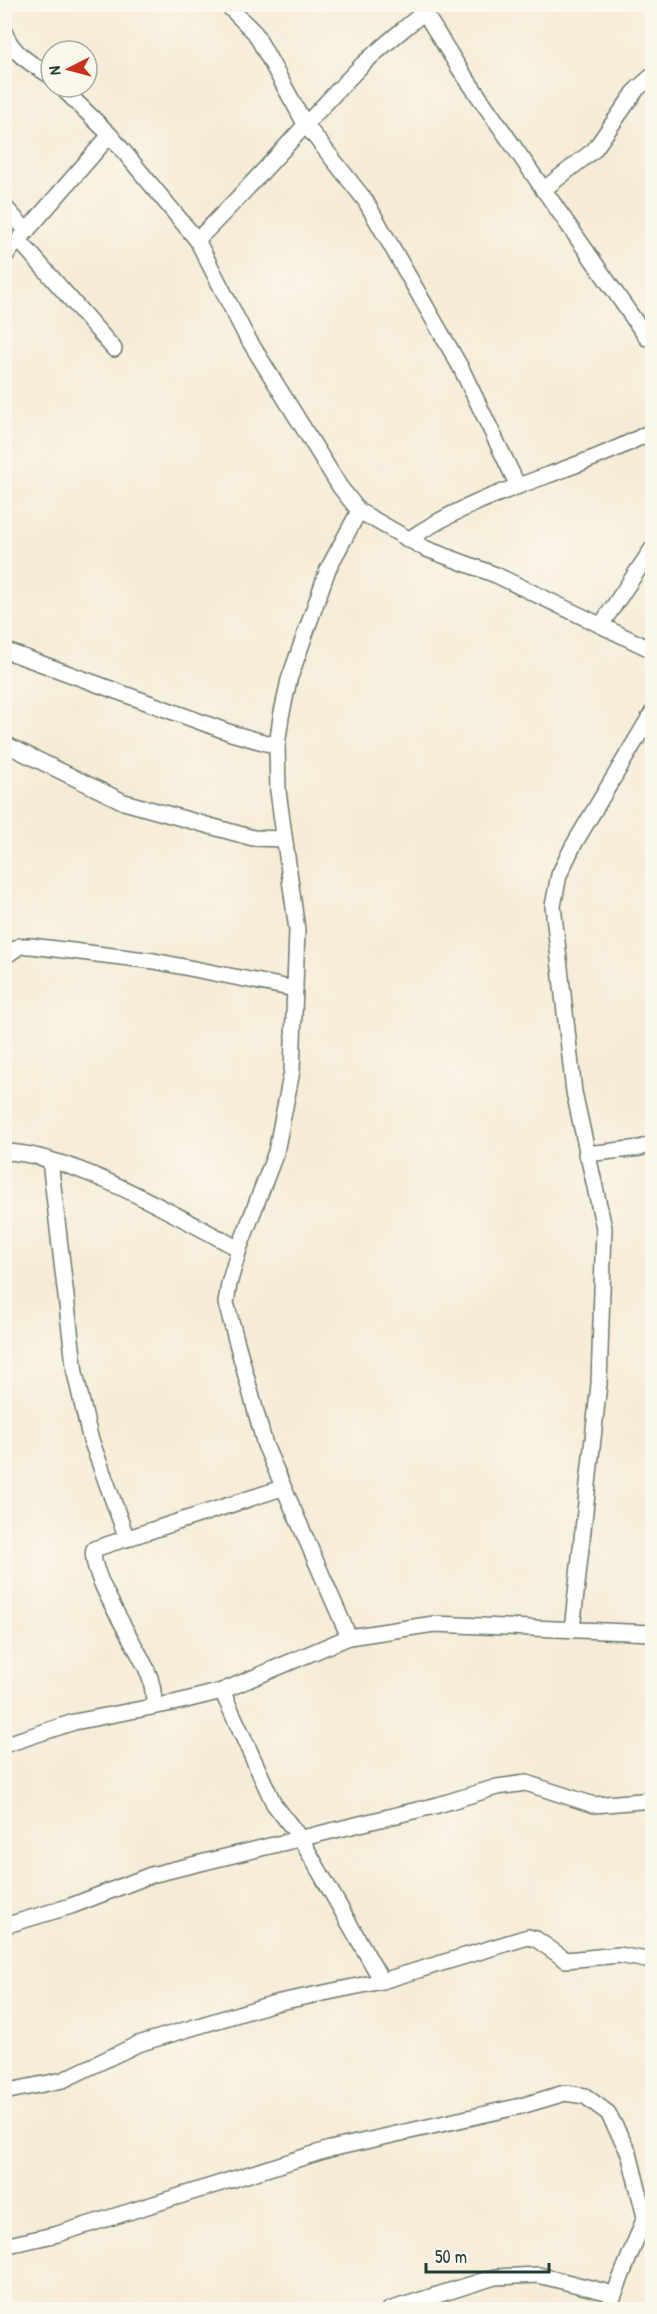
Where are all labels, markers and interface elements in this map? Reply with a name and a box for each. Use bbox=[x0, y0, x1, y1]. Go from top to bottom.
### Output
north arrow bbox=[39, 39, 99, 99]
text: N bbox=[43, 65, 65, 76]
scale bar bbox=[426, 2236, 549, 2274]
text: 50 m bbox=[435, 2244, 467, 2269]

